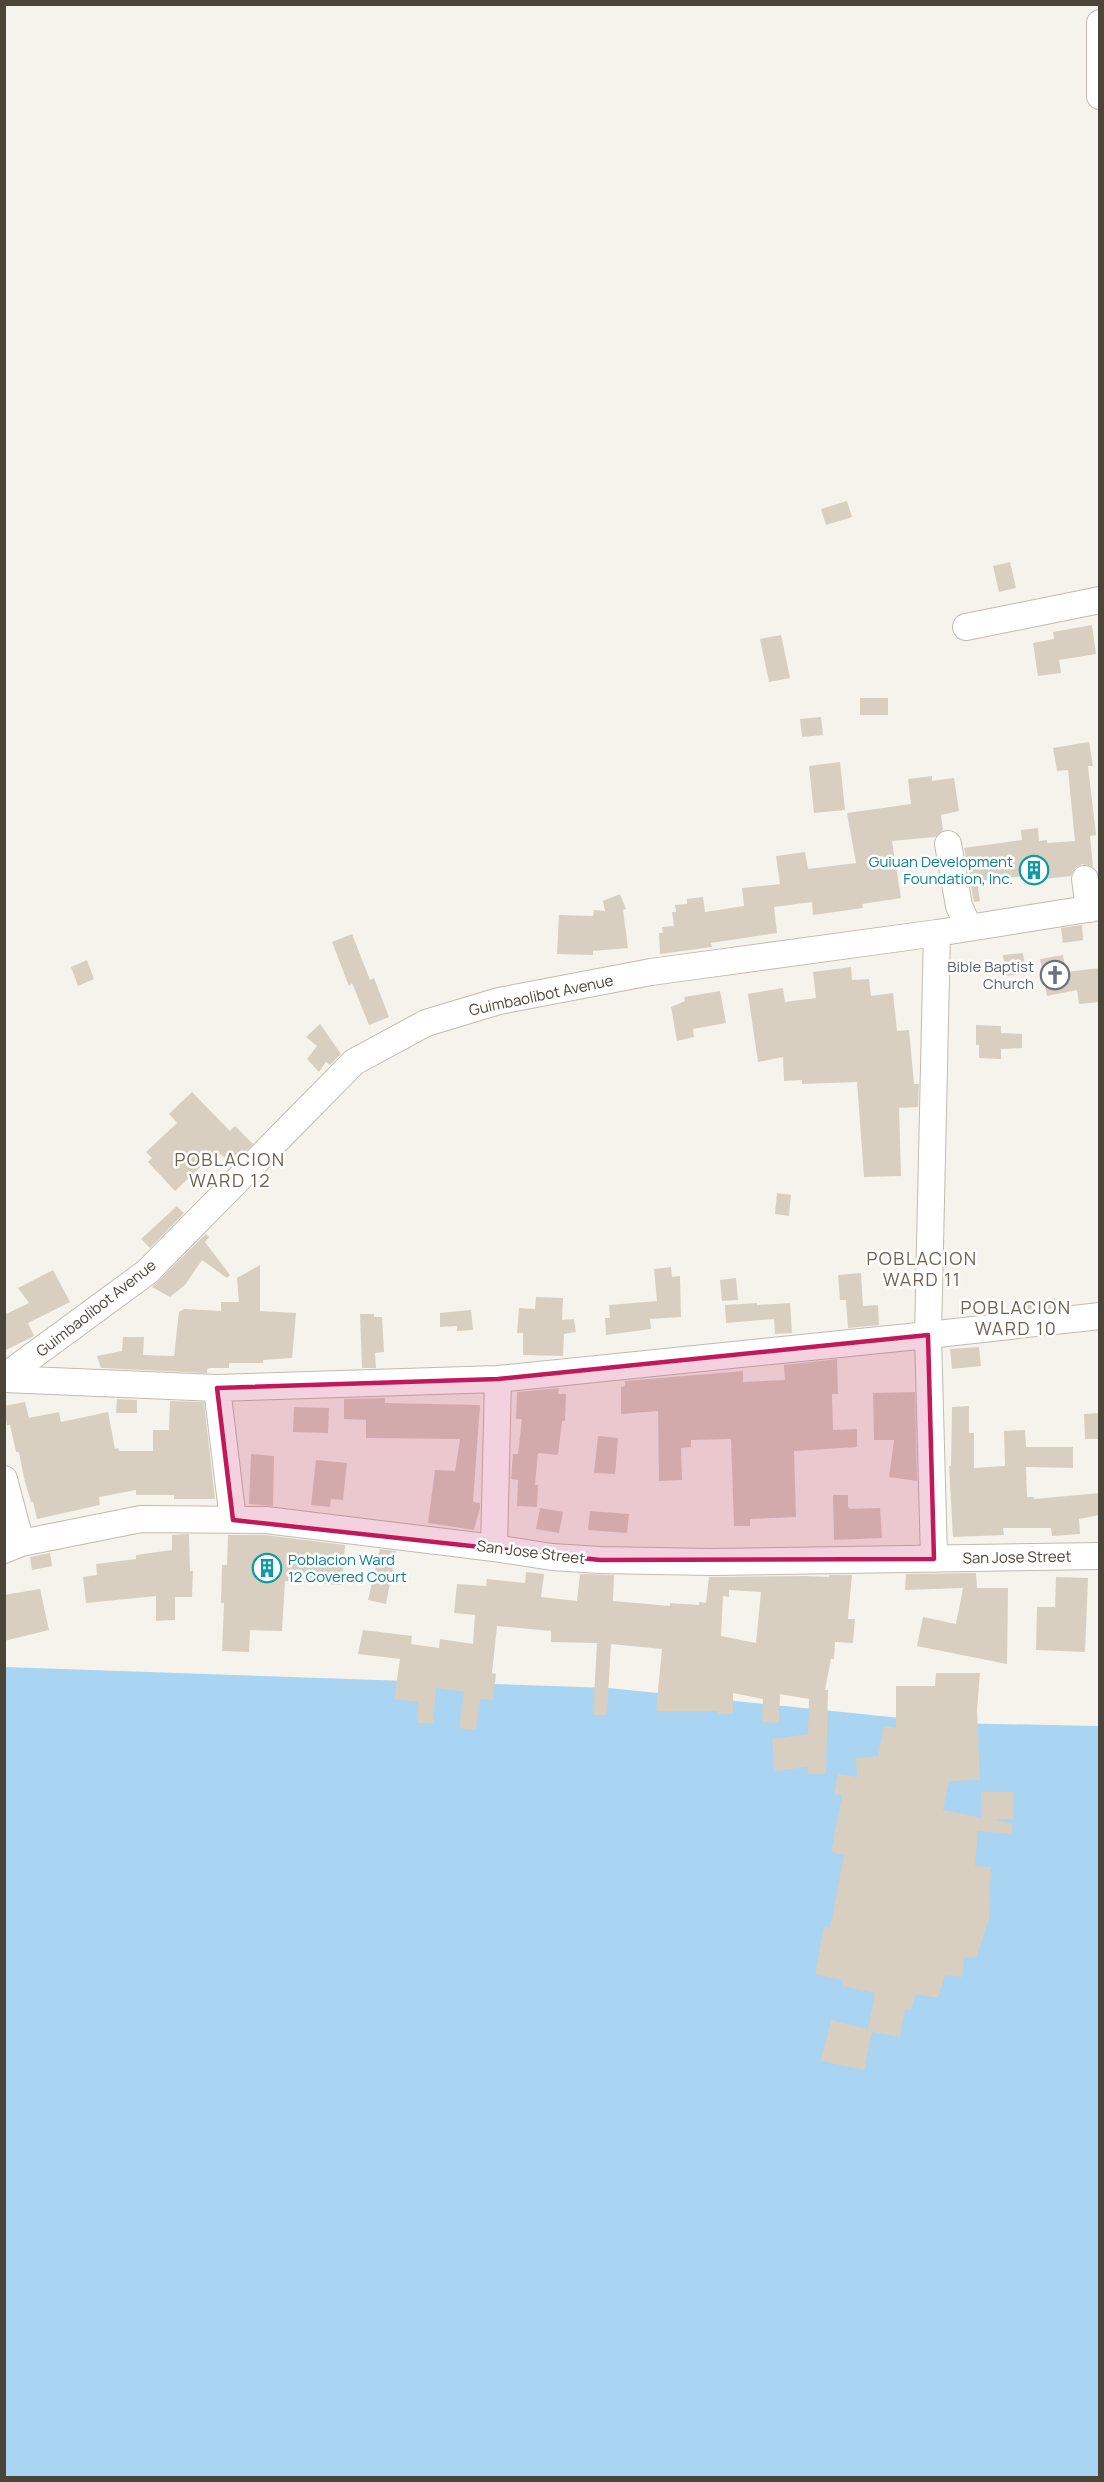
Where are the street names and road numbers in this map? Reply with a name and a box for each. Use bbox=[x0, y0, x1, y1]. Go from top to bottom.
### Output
street label: Guimbaolibot Avenue bbox=[467, 969, 615, 1021]
street label: Guimbaolibot Avenue bbox=[32, 1254, 161, 1362]
street label: San Jose Street bbox=[476, 1535, 586, 1569]
street label: San Jose Street bbox=[962, 1546, 1072, 1568]

